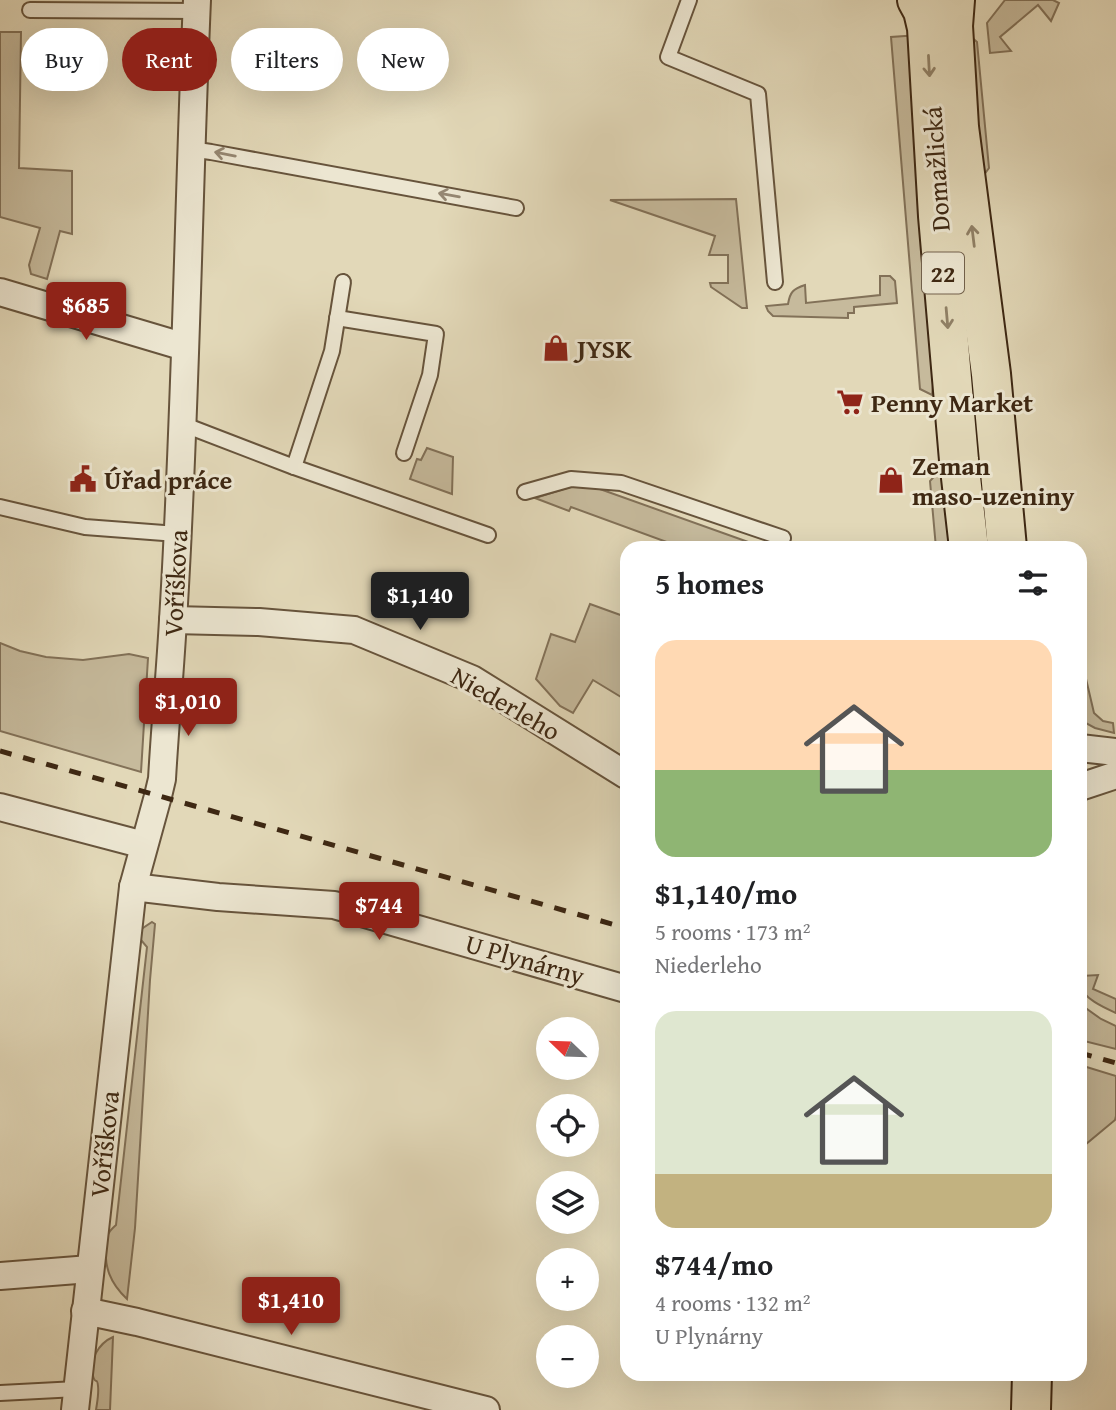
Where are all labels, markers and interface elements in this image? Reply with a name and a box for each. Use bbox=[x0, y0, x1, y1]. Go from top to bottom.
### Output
chip: Buy bbox=[21, 28, 108, 91]
chip: Rent bbox=[122, 28, 217, 91]
chip: Filters bbox=[231, 28, 343, 91]
chip: New bbox=[357, 28, 449, 91]
one-way arrow bbox=[923, 54, 936, 77]
street label: Domažlická bbox=[912, 104, 960, 233]
one-way arrow bbox=[214, 147, 237, 161]
one-way arrow bbox=[438, 188, 461, 202]
one-way arrow bbox=[966, 226, 979, 248]
road number: 22 bbox=[922, 252, 964, 294]
pin: $685 bbox=[45, 282, 127, 342]
text: $685 bbox=[62, 288, 110, 321]
one-way arrow bbox=[941, 306, 954, 328]
place label: JYSK bbox=[573, 329, 632, 368]
shop icon: JYSK bbox=[541, 333, 571, 363]
place label: Penny Market bbox=[871, 383, 1033, 422]
supermarket icon: Penny Market bbox=[835, 387, 865, 417]
place label: Zeman maso-uzeniny bbox=[912, 446, 1075, 515]
place label: Úřad práce bbox=[104, 460, 232, 499]
public building icon: Úřad práce bbox=[68, 464, 98, 494]
shop icon: Zeman maso-uzeniny bbox=[876, 465, 906, 495]
street label: Voříškova bbox=[153, 528, 197, 638]
text: 5 homes bbox=[655, 561, 764, 605]
icon: filters bbox=[1014, 564, 1052, 602]
pin: $1,140 bbox=[363, 572, 477, 632]
text: $1,140 bbox=[387, 578, 453, 611]
street label: Niederleho bbox=[444, 656, 568, 750]
pin: $1,010 bbox=[131, 678, 245, 738]
text: $1,010 bbox=[155, 684, 221, 717]
icon: home bbox=[791, 686, 917, 812]
text: $1,140/mo bbox=[655, 871, 797, 915]
pin: $744 bbox=[338, 883, 420, 942]
text: $744 bbox=[355, 888, 403, 921]
text: 5 rooms · 173 m² bbox=[655, 915, 810, 948]
street label: U Plynárny bbox=[461, 923, 589, 995]
text: Niederleho bbox=[655, 948, 762, 981]
north arrow bbox=[536, 1017, 598, 1080]
map controls bbox=[536, 1017, 599, 1388]
icon: home bbox=[791, 1057, 917, 1183]
street label: Voříškova bbox=[79, 1088, 129, 1199]
button: locate bbox=[536, 1094, 599, 1157]
button: layers bbox=[536, 1171, 599, 1234]
text: $744/mo bbox=[655, 1242, 773, 1286]
button: + bbox=[536, 1248, 599, 1311]
pin: $1,410 bbox=[234, 1278, 348, 1337]
text: $1,410 bbox=[258, 1283, 324, 1316]
text: 4 rooms · 132 m² bbox=[655, 1286, 810, 1319]
text: U Plynárny bbox=[655, 1319, 763, 1352]
button: − bbox=[536, 1325, 599, 1388]

